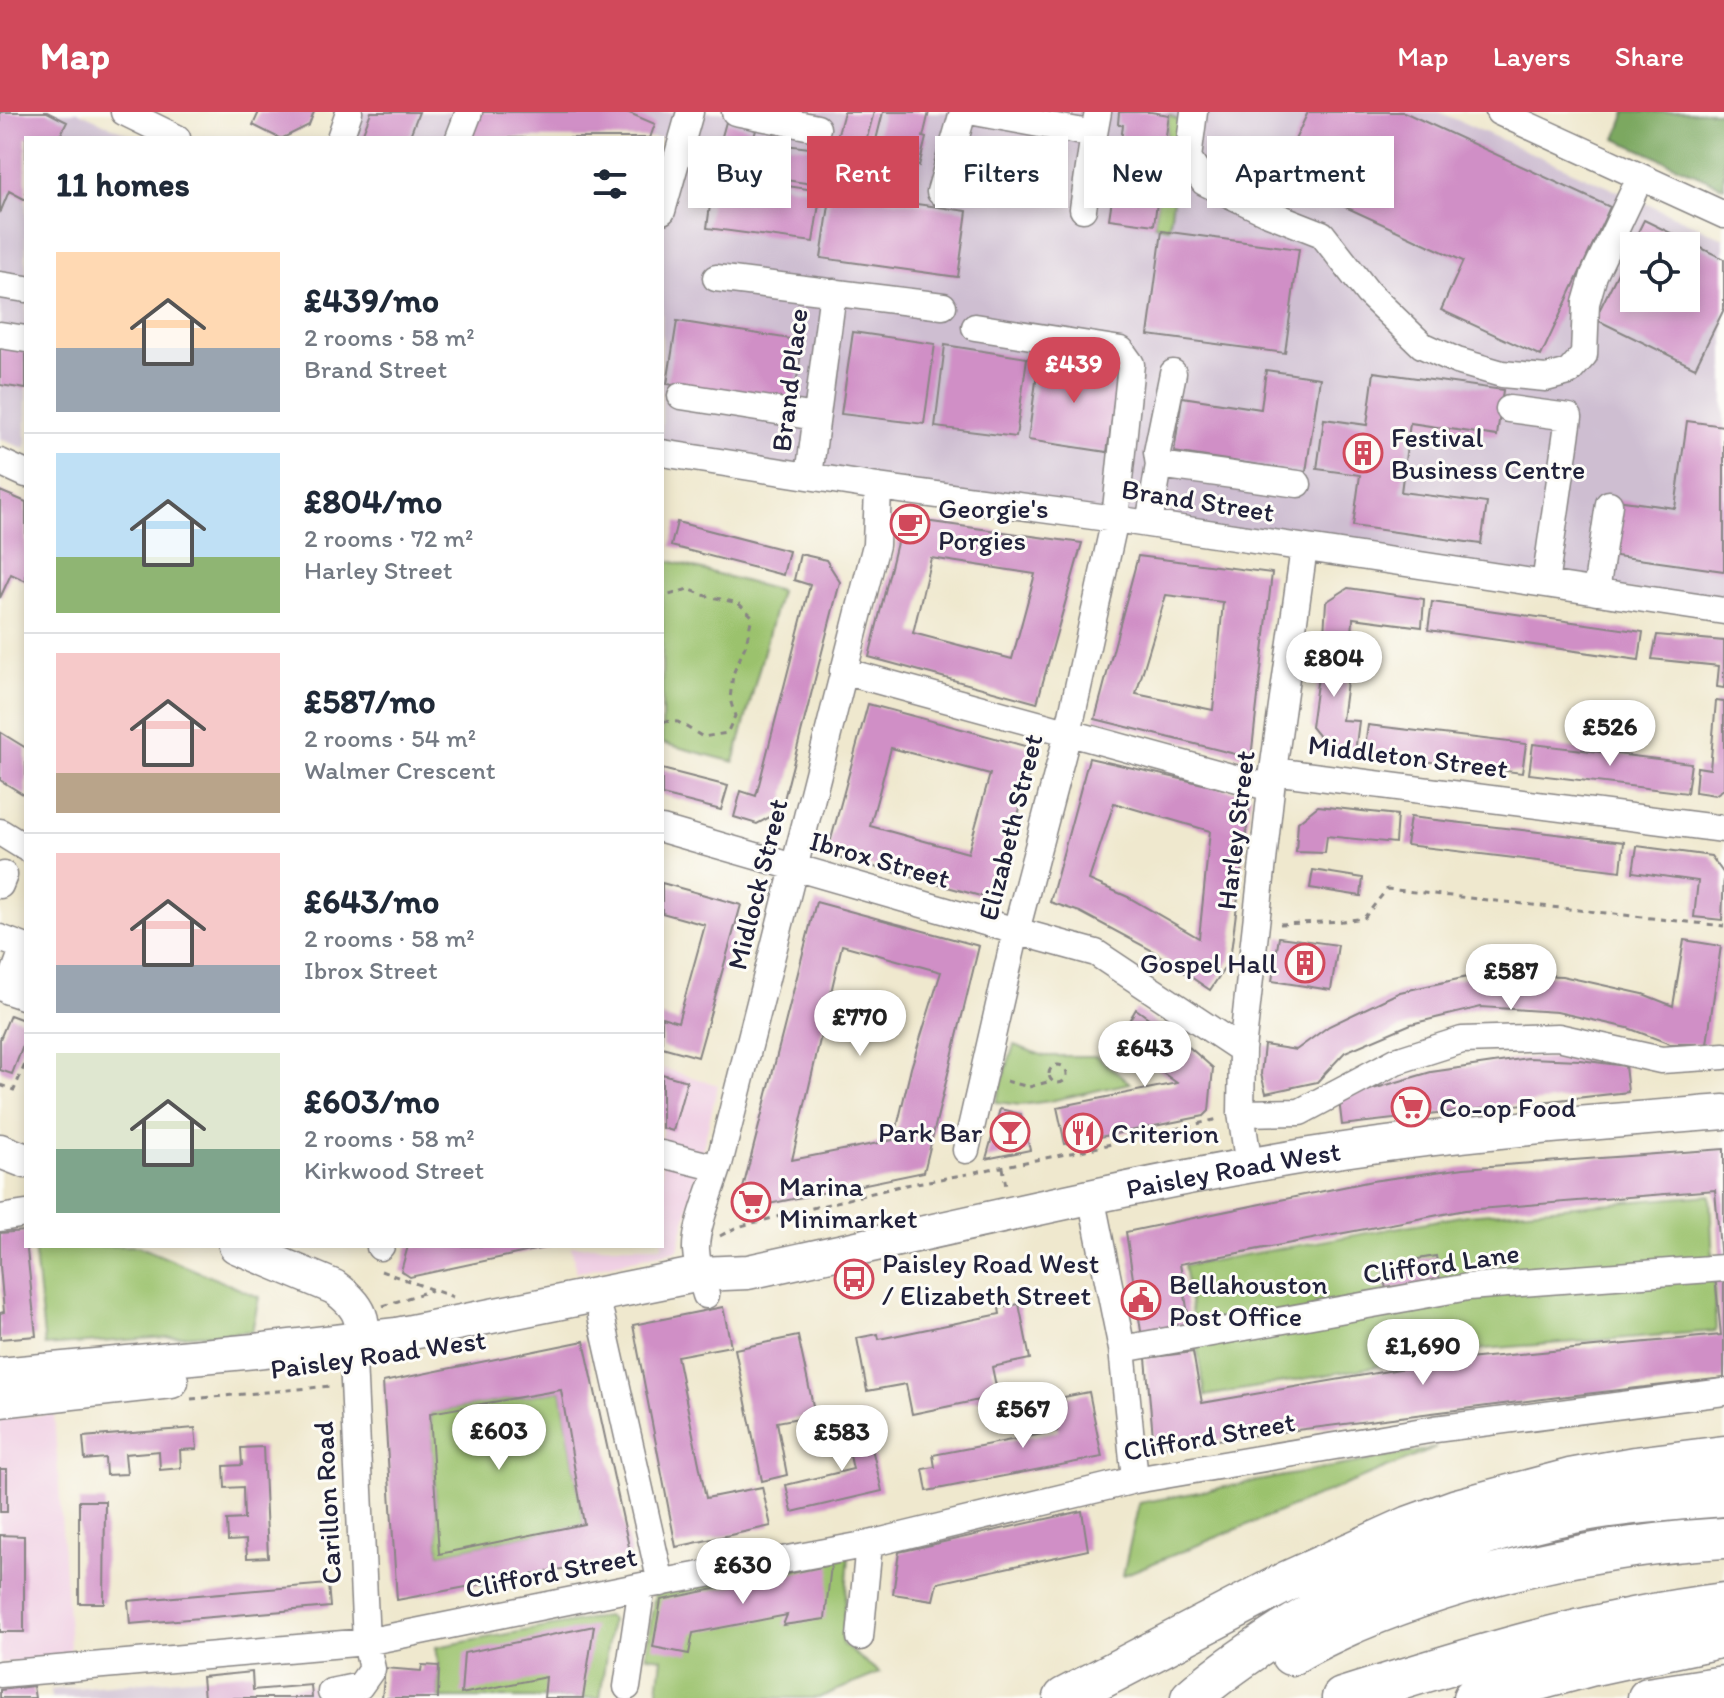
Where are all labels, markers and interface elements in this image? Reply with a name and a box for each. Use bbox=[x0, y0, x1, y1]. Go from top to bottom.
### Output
text: Map bbox=[40, 33, 110, 79]
text: Map bbox=[1397, 39, 1449, 73]
text: Layers bbox=[1493, 39, 1571, 73]
text: Share bbox=[1615, 39, 1684, 73]
chip: Buy bbox=[688, 136, 791, 208]
chip: Rent bbox=[807, 136, 919, 208]
chip: Filters bbox=[935, 136, 1068, 208]
chip: New bbox=[1084, 136, 1191, 208]
chip: Apartment bbox=[1207, 136, 1394, 208]
icon: filters bbox=[588, 162, 632, 206]
text: 11 homes bbox=[56, 164, 190, 205]
map controls bbox=[1620, 232, 1700, 312]
button: locate bbox=[1620, 232, 1700, 312]
text: £439/mo bbox=[304, 280, 439, 321]
icon: home bbox=[120, 284, 216, 380]
street label: Brand Place bbox=[763, 306, 815, 454]
text: 2 rooms · 58 m² bbox=[304, 321, 475, 353]
pin: £439 bbox=[1027, 337, 1121, 405]
text: £439 bbox=[1045, 347, 1103, 379]
text: Brand Street bbox=[304, 353, 447, 385]
place label: Festival Business Centre bbox=[1391, 420, 1585, 486]
building icon: Festival Business Centre bbox=[1342, 432, 1384, 474]
street label: Brand Street bbox=[1119, 471, 1277, 529]
text: £804/mo bbox=[304, 481, 442, 522]
icon: home bbox=[120, 485, 216, 581]
place label: Georgie's Porgies bbox=[938, 491, 1049, 557]
cafe icon: Georgie's Porgies bbox=[889, 503, 931, 545]
text: 2 rooms · 72 m² bbox=[304, 522, 473, 554]
text: Harley Street bbox=[304, 554, 453, 586]
pin: £804 bbox=[1287, 631, 1381, 699]
text: £804 bbox=[1304, 641, 1364, 673]
text: £587/mo bbox=[304, 681, 436, 722]
icon: home bbox=[120, 685, 216, 781]
pin: £526 bbox=[1563, 700, 1657, 768]
text: £526 bbox=[1583, 710, 1638, 742]
text: 2 rooms · 54 m² bbox=[304, 722, 476, 754]
street label: Middleton Street bbox=[1306, 727, 1510, 785]
street label: Elizabeth Street bbox=[970, 730, 1050, 924]
street label: Harley Street bbox=[1208, 748, 1262, 912]
text: Walmer Crescent bbox=[304, 754, 496, 786]
street label: Midlock Street bbox=[719, 795, 795, 973]
street label: Ibrox Street bbox=[806, 823, 954, 895]
text: £643/mo bbox=[304, 881, 439, 922]
icon: home bbox=[120, 885, 216, 981]
text: 2 rooms · 58 m² bbox=[304, 922, 475, 954]
building icon: Gospel Hall bbox=[1284, 942, 1326, 984]
pin: £587 bbox=[1464, 944, 1558, 1012]
place label: Gospel Hall bbox=[1140, 946, 1277, 980]
text: Ibrox Street bbox=[304, 954, 438, 986]
text: £587 bbox=[1484, 954, 1538, 986]
pin: £770 bbox=[813, 990, 907, 1058]
text: £770 bbox=[832, 1000, 888, 1032]
pin: £643 bbox=[1098, 1021, 1192, 1089]
text: £643 bbox=[1116, 1031, 1174, 1063]
text: £603/mo bbox=[304, 1081, 440, 1122]
icon: home bbox=[120, 1085, 216, 1181]
supermarket icon: Co-op Food bbox=[1390, 1086, 1432, 1128]
place label: Co-op Food bbox=[1439, 1090, 1576, 1124]
bar icon: Park Bar bbox=[989, 1111, 1031, 1153]
restaurant icon: Criterion bbox=[1062, 1112, 1104, 1154]
place label: Park Bar bbox=[878, 1115, 982, 1149]
place label: Criterion bbox=[1111, 1116, 1219, 1150]
text: 2 rooms · 58 m² bbox=[304, 1122, 475, 1154]
street label: Paisley Road West bbox=[1123, 1134, 1343, 1206]
text: Kirkwood Street bbox=[304, 1154, 484, 1186]
place label: Marina Minimarket bbox=[779, 1169, 917, 1235]
supermarket icon: Marina Minimarket bbox=[730, 1181, 772, 1223]
street label: Clifford Lane bbox=[1361, 1235, 1521, 1291]
place label: Paisley Road West / Elizabeth Street bbox=[882, 1246, 1099, 1312]
bus stop icon: Paisley Road West / Elizabeth Street bbox=[833, 1258, 875, 1300]
place label: Bellahouston Post Office bbox=[1169, 1267, 1328, 1333]
public building icon: Bellahouston Post Office bbox=[1120, 1279, 1162, 1321]
pin: £1,690 bbox=[1358, 1319, 1488, 1387]
street label: Paisley Road West bbox=[268, 1322, 488, 1386]
text: £1,690 bbox=[1385, 1329, 1461, 1361]
pin: £567 bbox=[976, 1382, 1070, 1450]
text: £567 bbox=[996, 1392, 1050, 1424]
pin: £603 bbox=[452, 1404, 546, 1472]
street label: Clifford Street bbox=[1120, 1404, 1298, 1468]
pin: £583 bbox=[795, 1405, 889, 1473]
text: £603 bbox=[470, 1414, 528, 1446]
text: £583 bbox=[814, 1415, 870, 1447]
street label: Carillon Road bbox=[306, 1421, 348, 1585]
pin: £630 bbox=[696, 1538, 790, 1606]
street label: Clifford Street bbox=[462, 1539, 640, 1605]
text: £630 bbox=[714, 1548, 772, 1580]

